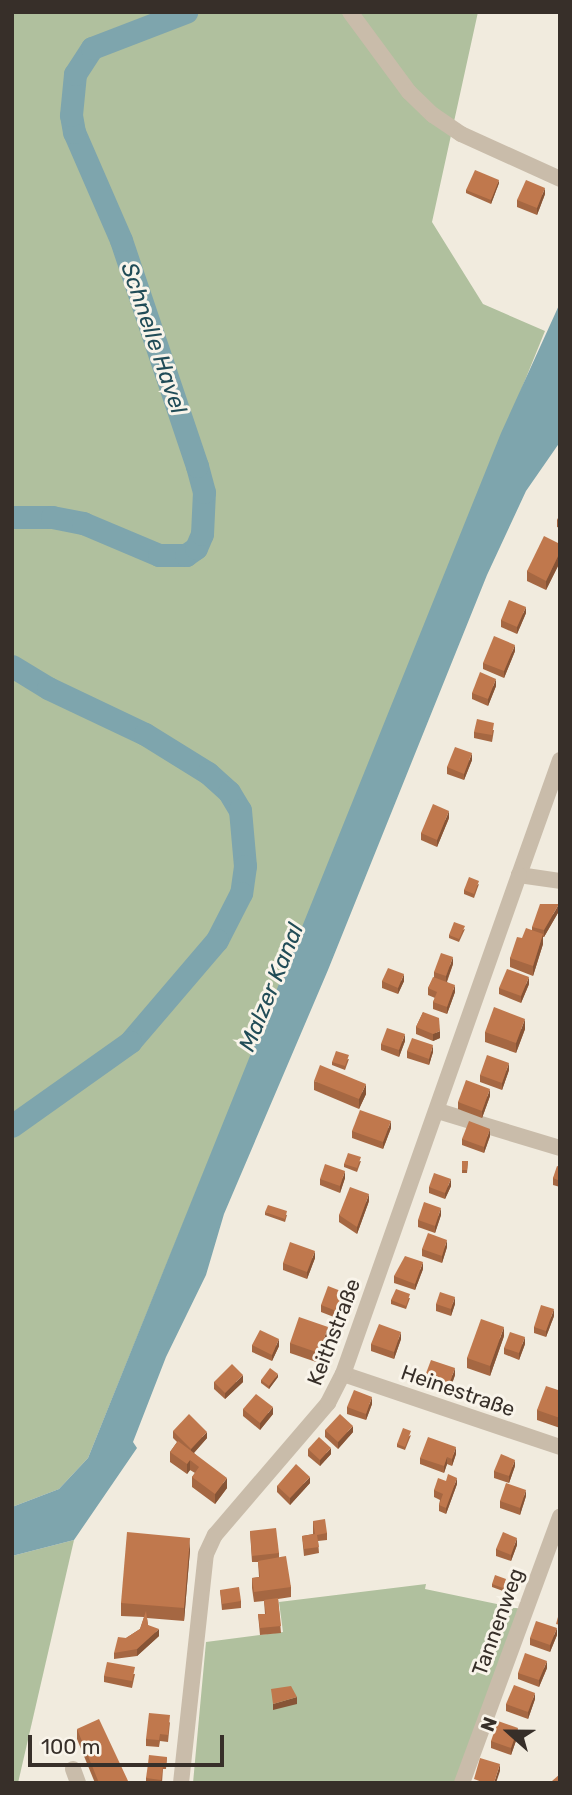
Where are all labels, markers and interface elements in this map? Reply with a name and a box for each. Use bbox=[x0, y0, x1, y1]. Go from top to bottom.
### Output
water label: Schnelle Havel bbox=[115, 259, 193, 417]
water label: Malzer Kanal bbox=[233, 919, 309, 1055]
street label: Keithstraße bbox=[302, 1275, 366, 1389]
street label: Heinestraße bbox=[398, 1360, 518, 1422]
street label: Tannenweg bbox=[467, 1565, 529, 1679]
north arrow bbox=[474, 1697, 544, 1767]
text: N bbox=[476, 1714, 502, 1735]
scale bar bbox=[32, 1722, 228, 1766]
text: 100 m bbox=[41, 1734, 100, 1759]

